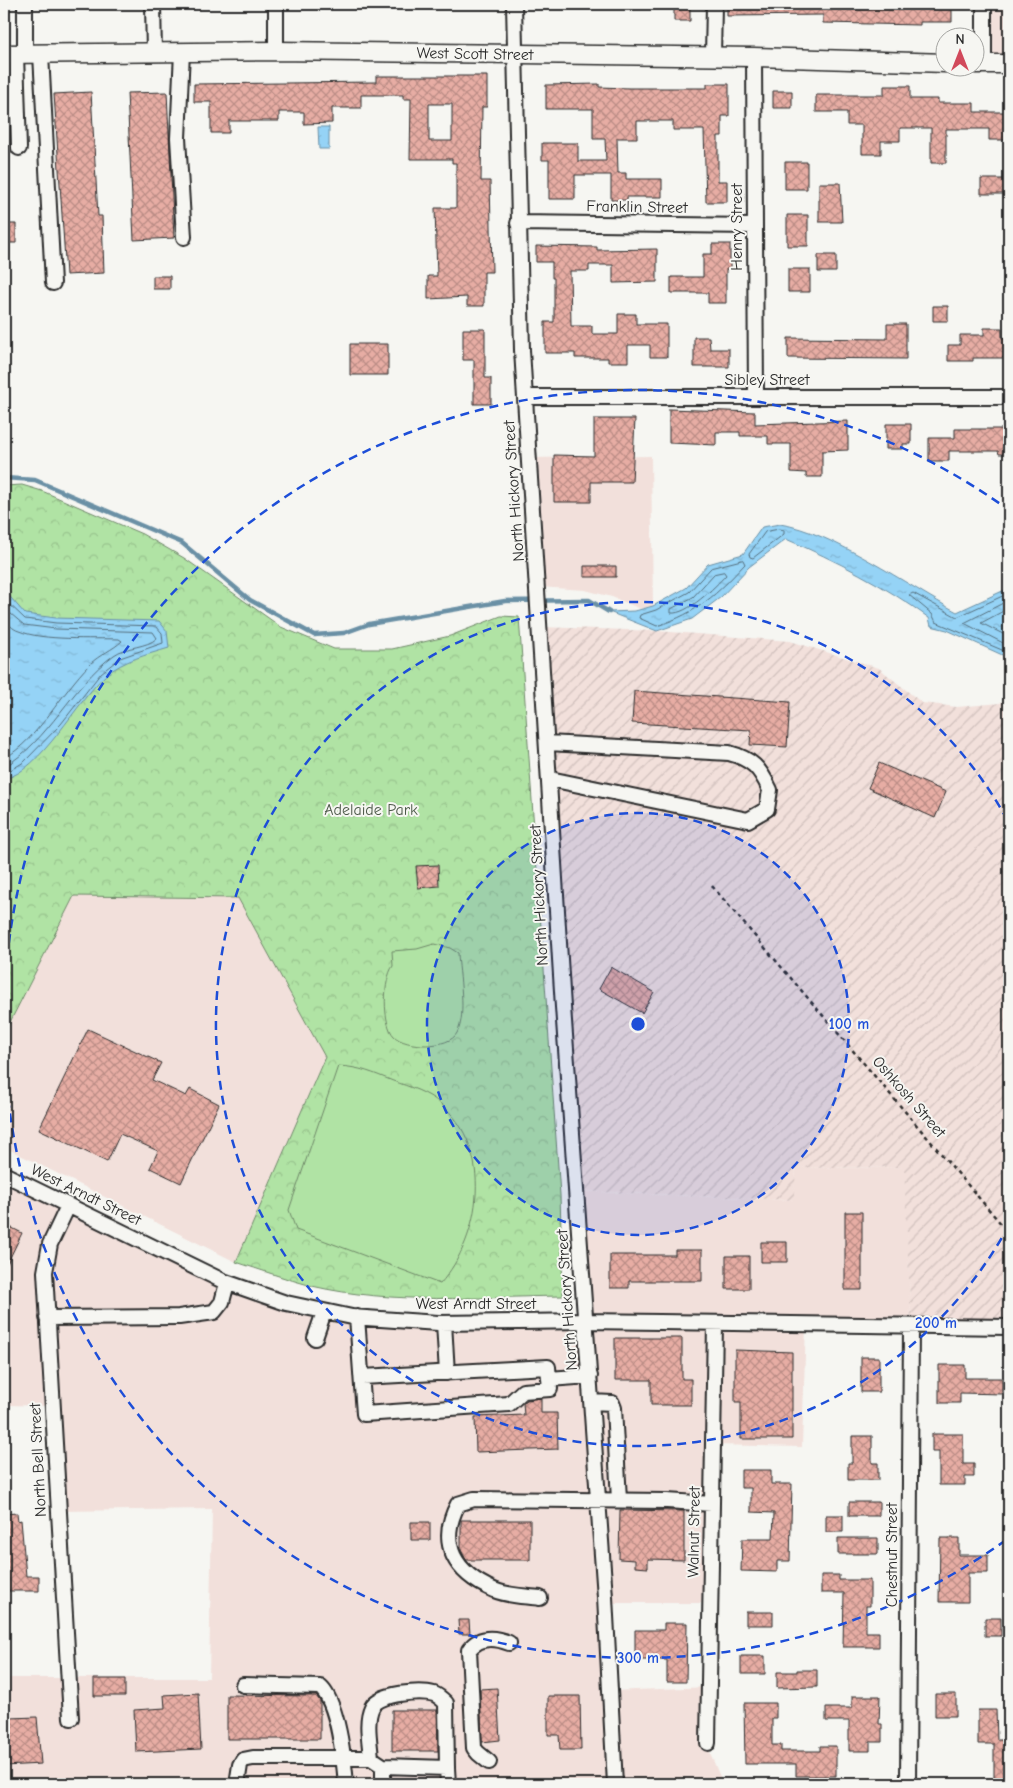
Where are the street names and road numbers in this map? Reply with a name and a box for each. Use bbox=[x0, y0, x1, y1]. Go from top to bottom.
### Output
street label: West Scott Street bbox=[416, 44, 534, 64]
street label: Henry Street bbox=[728, 183, 746, 271]
street label: Franklin Street bbox=[586, 197, 688, 217]
street label: Sibley Street bbox=[724, 371, 810, 389]
street label: North Hickory Street bbox=[500, 419, 528, 562]
street label: North Hickory Street bbox=[526, 823, 552, 966]
street label: Oshkosh Street bbox=[869, 1053, 950, 1142]
street label: West Arndt Street bbox=[28, 1161, 144, 1230]
street label: North Hickory Street bbox=[553, 1228, 581, 1371]
street label: West Arndt Street bbox=[416, 1295, 537, 1313]
street label: North Bell Street bbox=[26, 1402, 50, 1517]
street label: Walnut Street bbox=[684, 1486, 704, 1578]
street label: Chestnut Street bbox=[883, 1502, 901, 1607]

